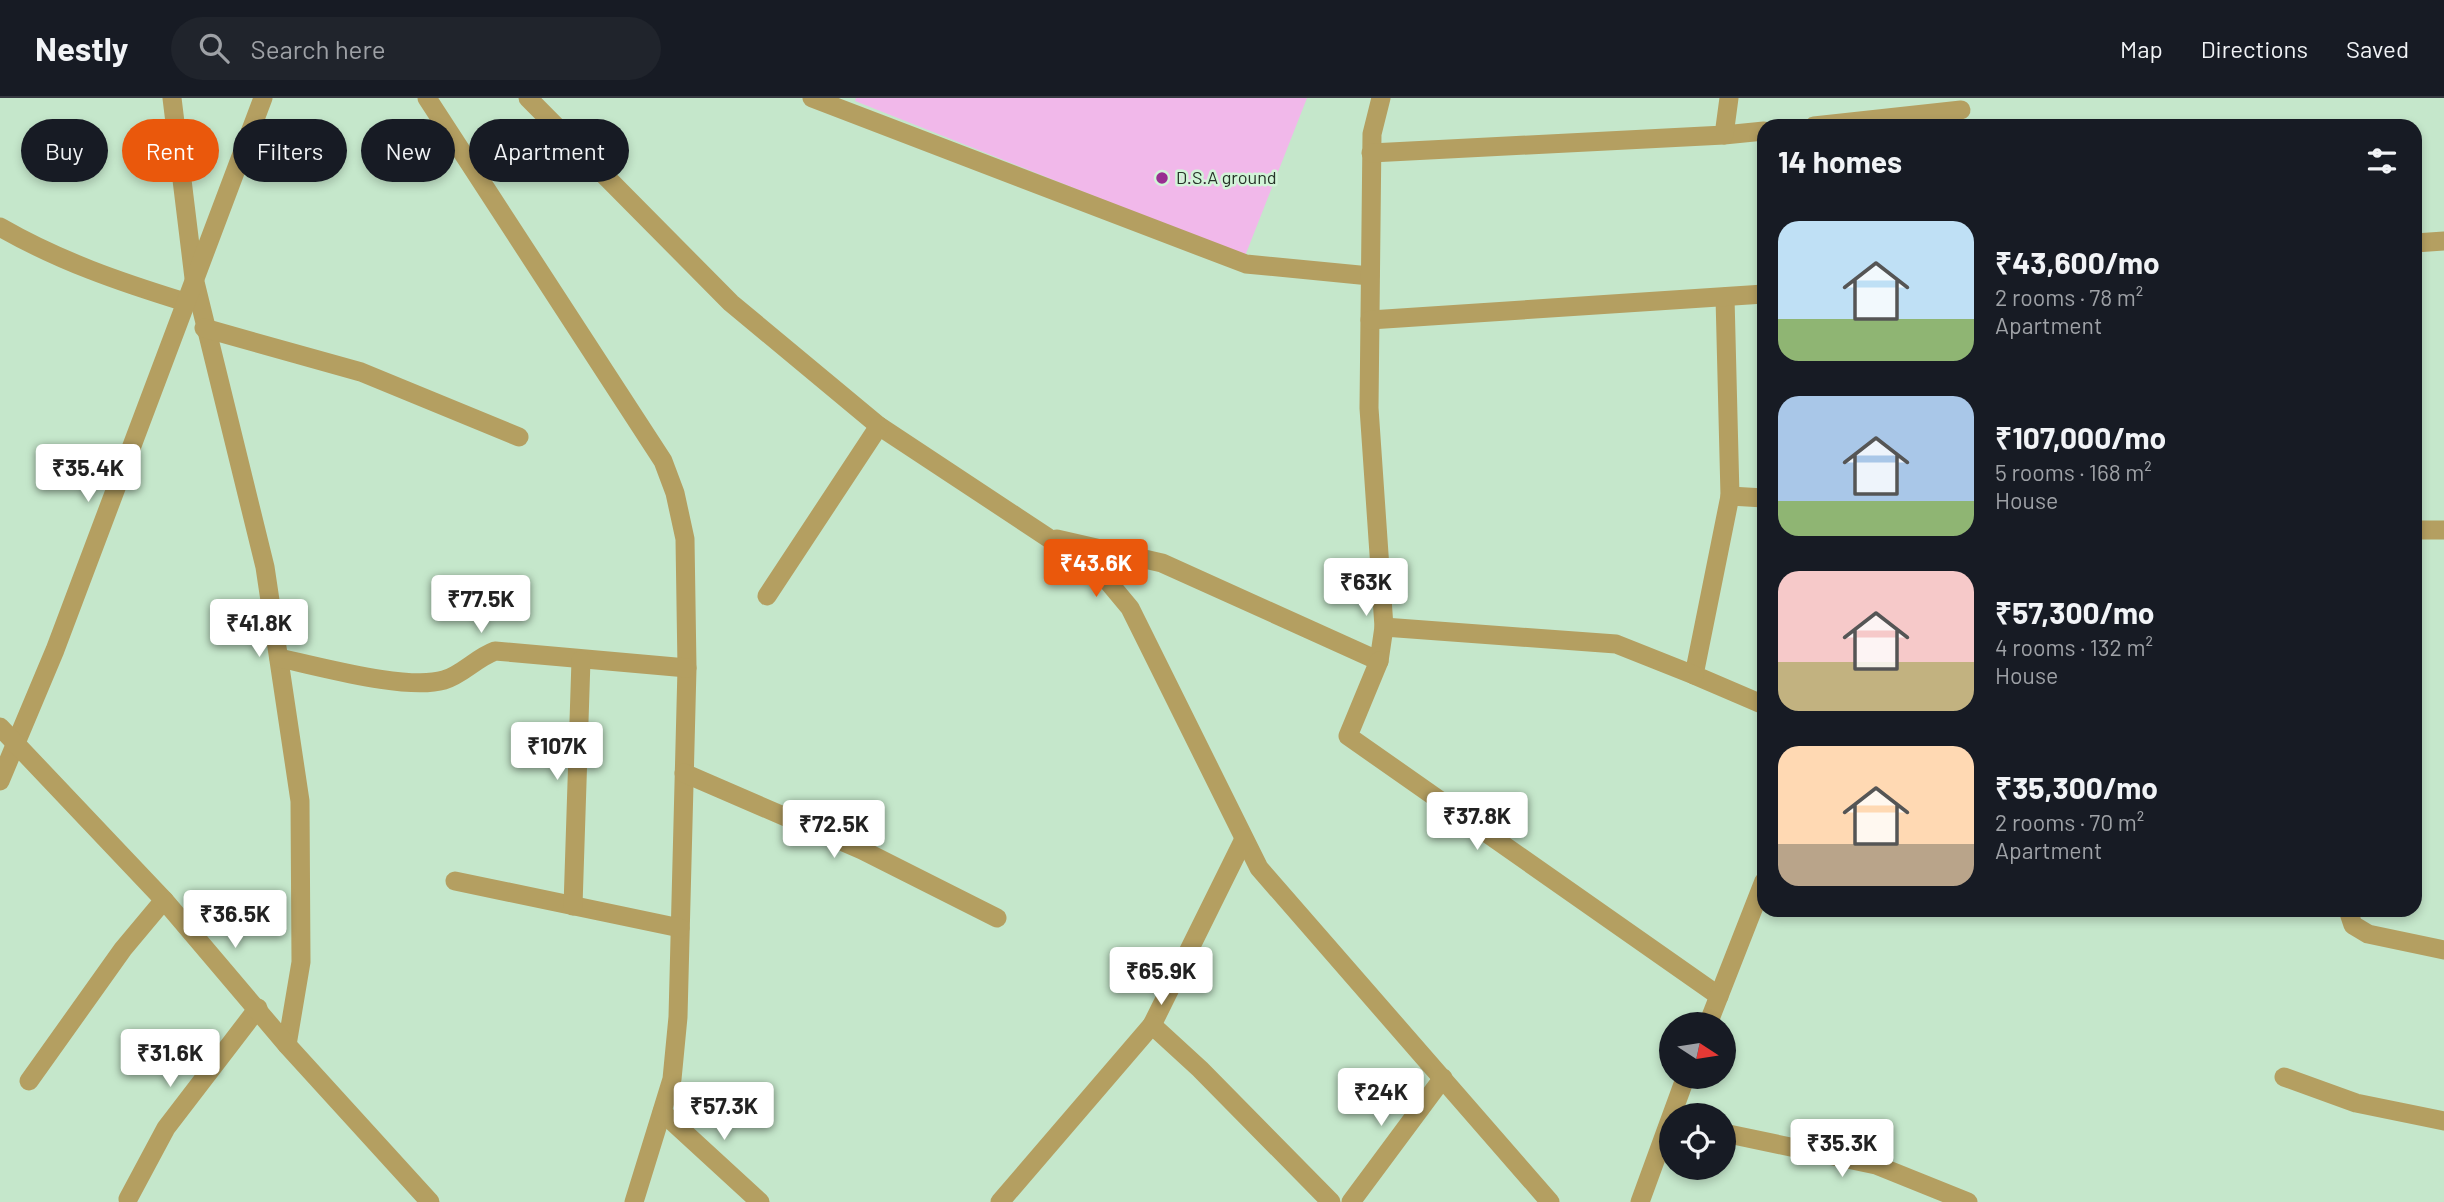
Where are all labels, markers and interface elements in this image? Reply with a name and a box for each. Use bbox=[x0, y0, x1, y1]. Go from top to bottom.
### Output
search box bbox=[171, 17, 661, 80]
text: Nestly bbox=[35, 28, 129, 68]
icon: search bbox=[195, 29, 233, 67]
text: Search here bbox=[251, 33, 386, 64]
text: Map bbox=[2120, 34, 2163, 63]
text: Directions bbox=[2201, 34, 2308, 63]
text: Saved bbox=[2346, 34, 2409, 63]
chip: Buy bbox=[21, 119, 108, 182]
chip: Rent bbox=[122, 119, 219, 182]
chip: Filters bbox=[233, 119, 347, 182]
chip: New bbox=[361, 119, 455, 182]
chip: Apartment bbox=[469, 119, 629, 182]
icon: filters bbox=[2363, 142, 2401, 180]
text: 14 homes bbox=[1778, 143, 1902, 179]
place label: D.S.A ground bbox=[1176, 166, 1277, 188]
marker: D.S.A ground bbox=[1154, 170, 1170, 186]
text: ₹43,600/mo bbox=[1995, 244, 2160, 280]
icon: home bbox=[1834, 249, 1918, 333]
text: 2 rooms · 78 m² bbox=[1995, 283, 2143, 311]
text: Apartment bbox=[1995, 311, 2102, 339]
text: ₹107,000/mo bbox=[1995, 419, 2166, 455]
icon: home bbox=[1834, 424, 1918, 508]
pin: ₹35.4K bbox=[31, 444, 145, 504]
text: ₹35.4K bbox=[52, 453, 124, 481]
text: 5 rooms · 168 m² bbox=[1995, 458, 2152, 486]
text: House bbox=[1995, 486, 2058, 514]
pin: ₹43.6K bbox=[1039, 540, 1153, 599]
text: ₹43.6K bbox=[1060, 548, 1132, 576]
pin: ₹63K bbox=[1325, 559, 1407, 618]
text: ₹63K bbox=[1340, 567, 1392, 595]
pin: ₹77.5K bbox=[424, 575, 538, 635]
text: ₹77.5K bbox=[447, 584, 515, 612]
text: ₹57,300/mo bbox=[1995, 594, 2155, 630]
icon: home bbox=[1834, 599, 1918, 683]
pin: ₹41.8K bbox=[202, 600, 316, 659]
text: ₹41.8K bbox=[226, 608, 292, 636]
text: 4 rooms · 132 m² bbox=[1995, 633, 2153, 661]
text: House bbox=[1995, 661, 2058, 689]
pin: ₹107K bbox=[508, 722, 606, 782]
text: ₹107K bbox=[527, 731, 587, 759]
text: ₹35,300/mo bbox=[1995, 769, 2158, 805]
icon: home bbox=[1834, 774, 1918, 858]
pin: ₹37.8K bbox=[1420, 792, 1534, 852]
pin: ₹72.5K bbox=[777, 800, 891, 860]
text: ₹37.8K bbox=[1443, 801, 1511, 829]
text: 2 rooms · 70 m² bbox=[1995, 808, 2144, 836]
text: ₹72.5K bbox=[799, 809, 869, 837]
text: Apartment bbox=[1995, 836, 2102, 864]
pin: ₹36.5K bbox=[178, 890, 292, 950]
text: ₹36.5K bbox=[200, 899, 270, 927]
pin: ₹65.9K bbox=[1104, 948, 1218, 1007]
text: ₹65.9K bbox=[1126, 956, 1196, 984]
north arrow bbox=[1659, 1012, 1736, 1088]
map controls bbox=[1659, 1012, 1736, 1180]
pin: ₹31.6K bbox=[113, 1030, 227, 1089]
text: ₹31.6K bbox=[137, 1038, 203, 1066]
pin: ₹24K bbox=[1340, 1068, 1422, 1128]
text: ₹24K bbox=[1354, 1077, 1408, 1105]
pin: ₹57.3K bbox=[667, 1082, 781, 1142]
text: ₹57.3K bbox=[690, 1091, 758, 1119]
button: locate bbox=[1659, 1103, 1736, 1180]
pin: ₹35.3K bbox=[1785, 1119, 1899, 1179]
text: ₹35.3K bbox=[1806, 1128, 1878, 1156]

